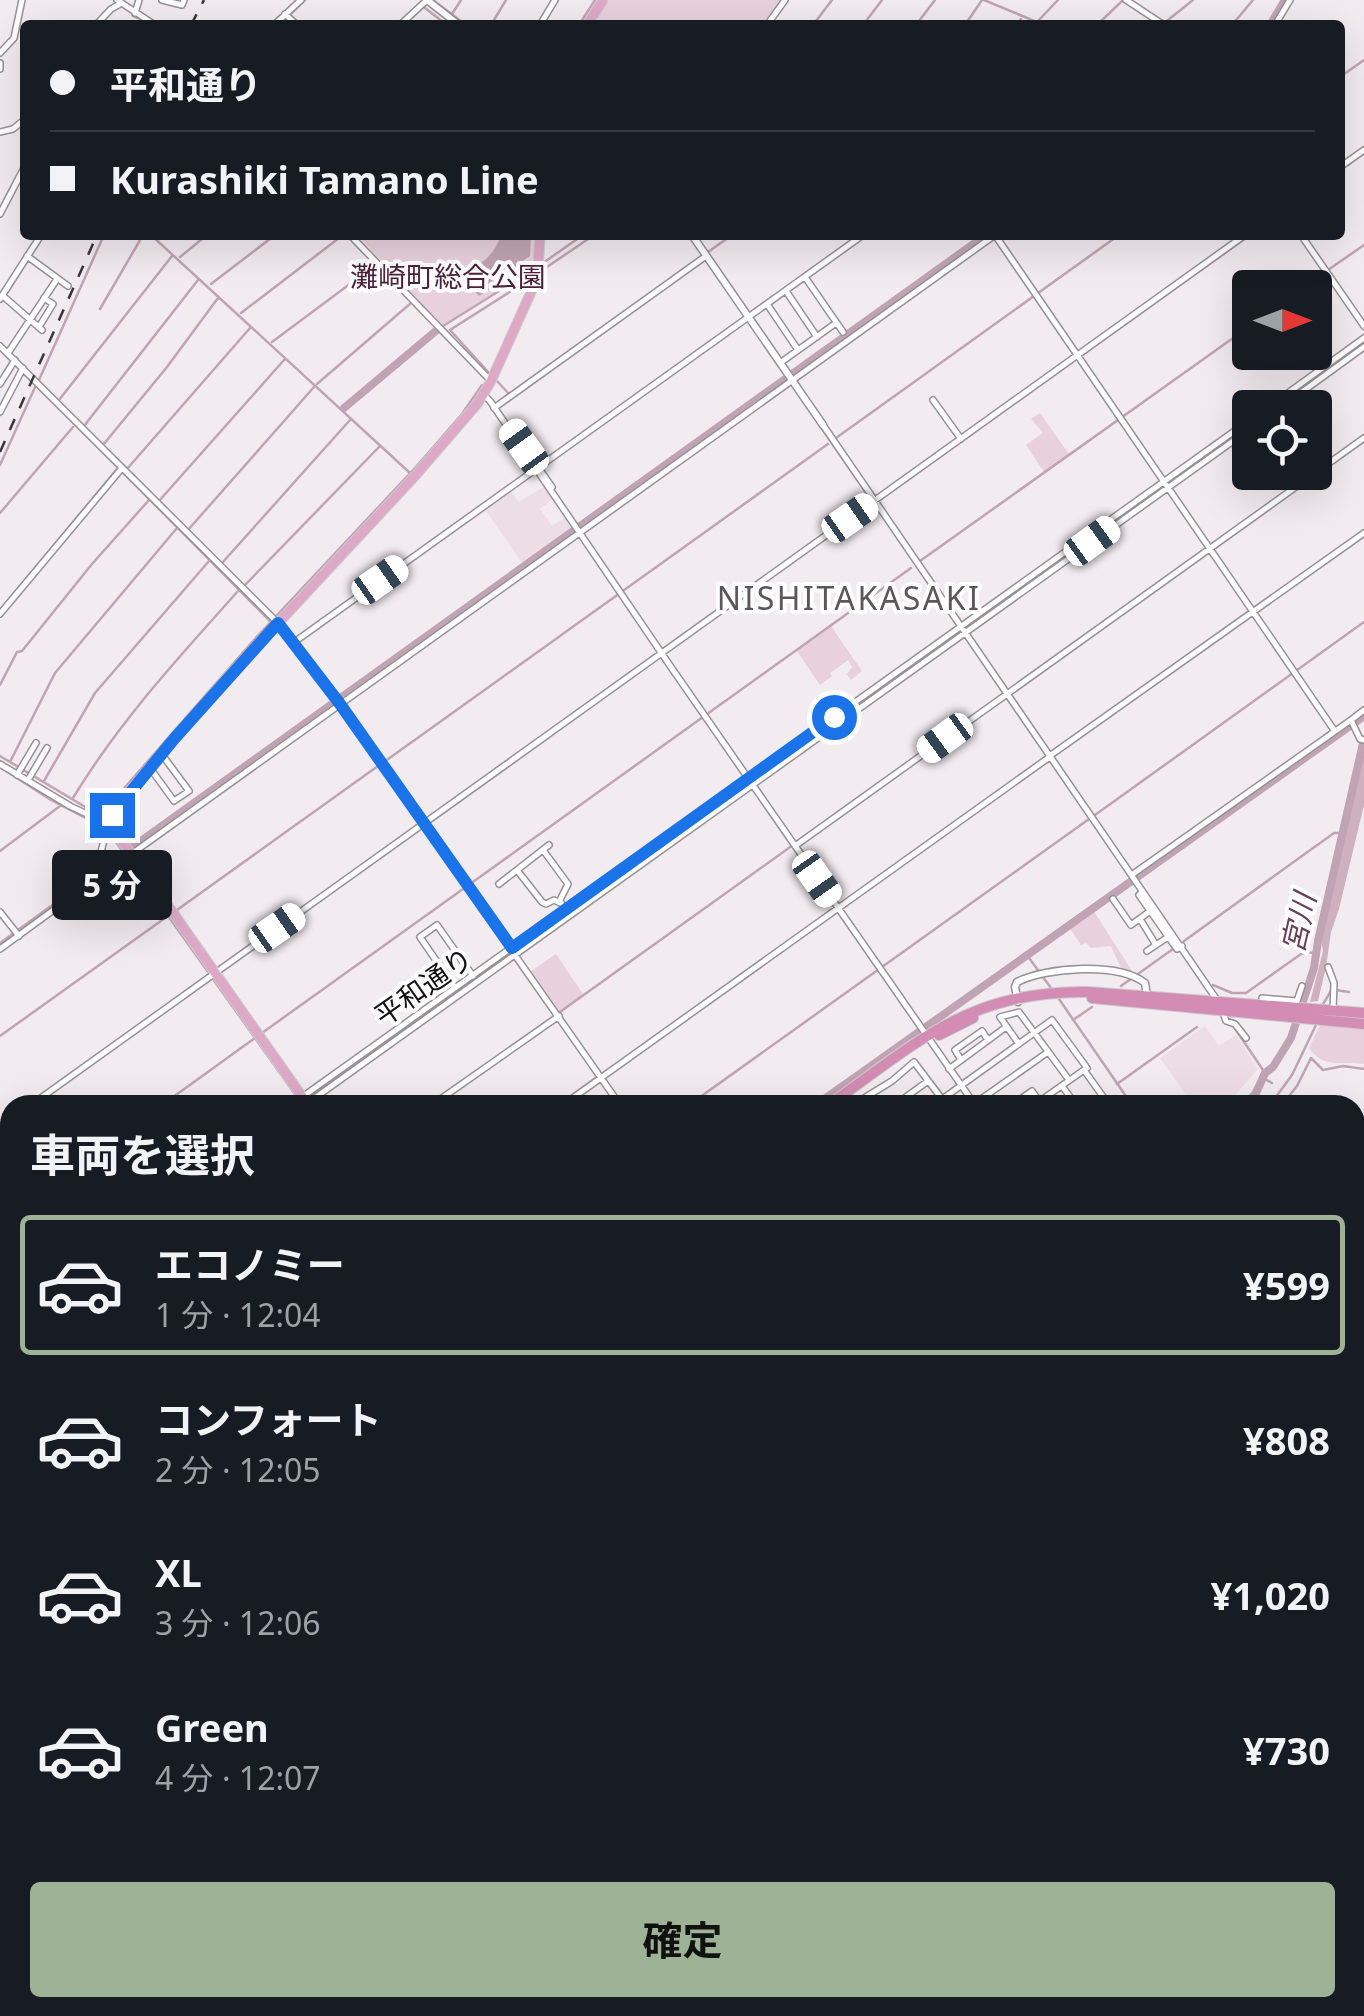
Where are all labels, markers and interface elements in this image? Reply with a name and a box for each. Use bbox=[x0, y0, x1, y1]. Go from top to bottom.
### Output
text: 平和通り bbox=[110, 58, 262, 110]
text: Kurashiki Tamano Line bbox=[110, 153, 539, 205]
park label: 灘崎町総合公園 bbox=[350, 257, 546, 295]
north arrow bbox=[1232, 270, 1332, 370]
map controls bbox=[1232, 270, 1332, 490]
button: locate bbox=[1232, 390, 1332, 490]
car bbox=[494, 414, 554, 480]
car bbox=[817, 489, 883, 547]
car bbox=[1059, 511, 1125, 571]
car bbox=[347, 551, 413, 609]
district label: NISHITAKASAKI bbox=[717, 576, 981, 619]
route start bbox=[812, 695, 857, 740]
car bbox=[912, 708, 978, 768]
route end bbox=[90, 793, 135, 838]
car bbox=[788, 846, 846, 912]
callout: 5 分 bbox=[52, 850, 172, 920]
text: 5 分 bbox=[83, 863, 141, 906]
water label: 宮川 bbox=[1271, 886, 1325, 957]
car bbox=[244, 899, 310, 957]
street label: 平和通り bbox=[366, 938, 480, 1034]
text: 車両を選択 bbox=[30, 1124, 255, 1185]
text: エコノミー bbox=[155, 1238, 345, 1290]
icon: car bbox=[35, 1240, 125, 1330]
text: ¥599 bbox=[1243, 1259, 1330, 1311]
text: 1 分 · 12:04 bbox=[155, 1293, 321, 1336]
text: コンフォート bbox=[155, 1393, 382, 1445]
icon: car bbox=[35, 1395, 125, 1485]
text: ¥808 bbox=[1243, 1414, 1330, 1466]
text: 2 分 · 12:05 bbox=[155, 1448, 321, 1491]
text: XL bbox=[155, 1546, 202, 1598]
icon: car bbox=[35, 1550, 125, 1640]
text: ¥1,020 bbox=[1210, 1569, 1330, 1621]
text: 3 分 · 12:06 bbox=[155, 1601, 321, 1644]
text: Green bbox=[155, 1701, 269, 1753]
icon: car bbox=[35, 1705, 125, 1795]
text: ¥730 bbox=[1243, 1724, 1330, 1776]
text: 4 分 · 12:07 bbox=[155, 1756, 321, 1799]
button: 確定 bbox=[30, 1882, 1335, 1997]

